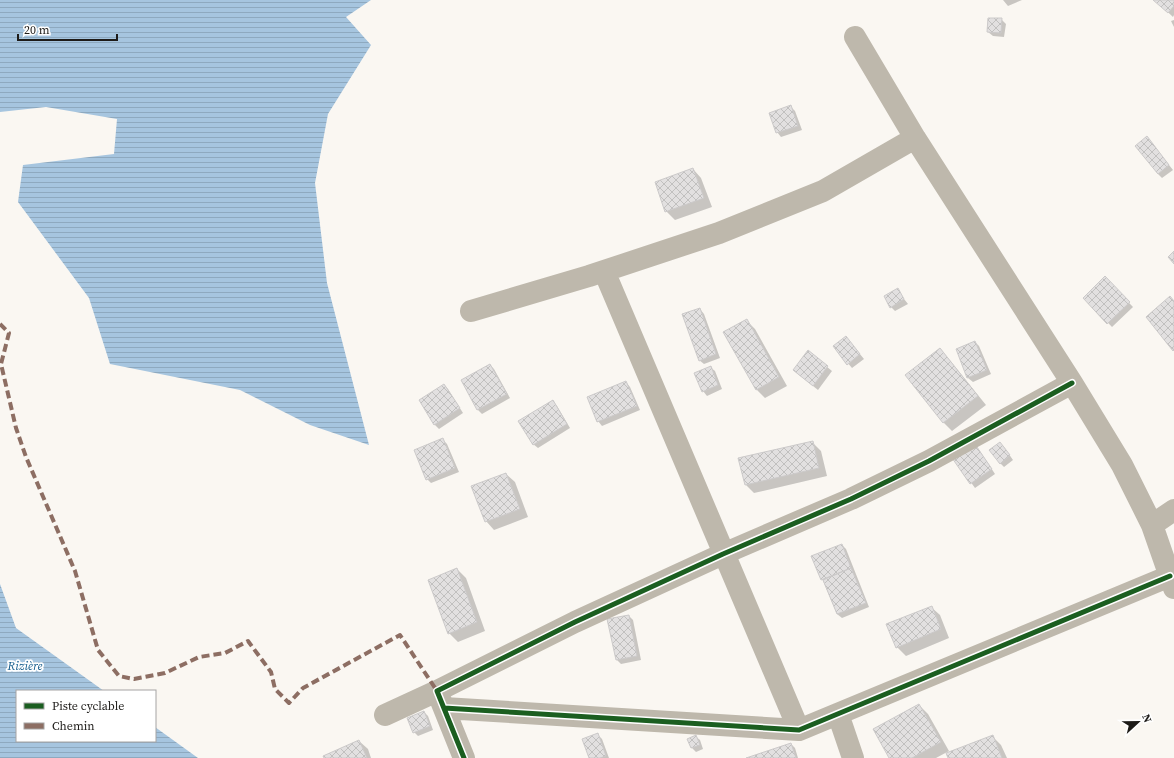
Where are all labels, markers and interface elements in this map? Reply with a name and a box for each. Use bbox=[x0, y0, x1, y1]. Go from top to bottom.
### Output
scale bar bbox=[18, 16, 117, 42]
text: 20 m bbox=[24, 22, 50, 38]
water label: Rizière bbox=[7, 658, 42, 674]
legend bbox=[16, 690, 156, 742]
text: Piste cyclable bbox=[52, 698, 124, 714]
north arrow bbox=[1118, 702, 1158, 742]
text: N bbox=[1138, 712, 1155, 725]
text: Chemin bbox=[52, 718, 95, 734]

